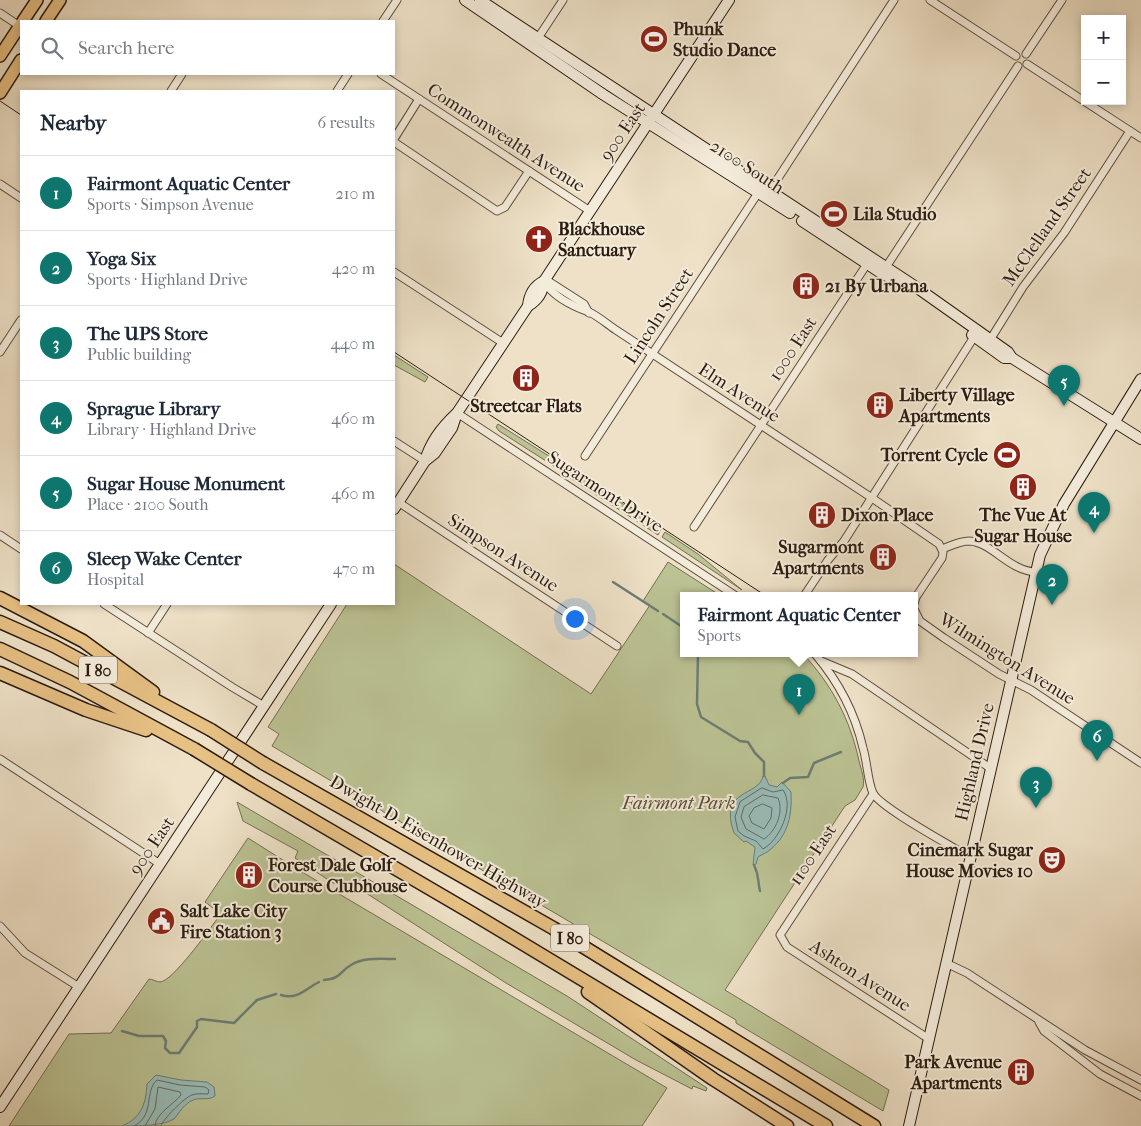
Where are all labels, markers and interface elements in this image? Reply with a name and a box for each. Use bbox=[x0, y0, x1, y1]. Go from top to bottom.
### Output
map controls bbox=[1081, 15, 1126, 105]
button: + bbox=[1081, 15, 1126, 60]
place label: Phunk Studio Dance bbox=[673, 19, 776, 61]
search box bbox=[20, 20, 395, 75]
sports icon: Phunk Studio Dance bbox=[639, 24, 669, 54]
icon: search bbox=[38, 34, 66, 62]
text: Search here bbox=[78, 37, 174, 59]
button: − bbox=[1081, 60, 1126, 105]
street label: Commonwealth Avenue bbox=[423, 79, 589, 197]
street label: 900 East bbox=[596, 98, 650, 165]
text: Nearby bbox=[40, 111, 106, 135]
text: 6 results bbox=[317, 113, 375, 132]
street label: 2100 South bbox=[706, 135, 788, 199]
street label: McClelland Street bbox=[998, 163, 1096, 290]
text: Fairmont Aquatic Center bbox=[87, 173, 290, 195]
text: 1 bbox=[53, 184, 59, 203]
text: 210 m bbox=[336, 184, 375, 203]
text: Sports · Simpson Avenue bbox=[87, 195, 254, 214]
sports icon: Lila Studio bbox=[819, 199, 849, 229]
place label: Lila Studio bbox=[853, 204, 936, 225]
place label: Blackhouse Sanctuary bbox=[558, 219, 645, 261]
church icon: Blackhouse Sanctuary bbox=[524, 224, 554, 254]
text: Yoga Six bbox=[87, 248, 156, 270]
text: 2 bbox=[52, 259, 60, 278]
text: 420 m bbox=[332, 259, 375, 278]
street label: Lincoln Street bbox=[620, 264, 698, 368]
text: Sports · Highland Drive bbox=[87, 270, 248, 289]
building icon: 21 By Urbana bbox=[791, 271, 821, 301]
place label: 21 By Urbana bbox=[825, 276, 929, 297]
street label: 1000 East bbox=[764, 312, 822, 385]
text: The UPS Store bbox=[87, 323, 208, 345]
text: 3 bbox=[53, 334, 59, 353]
text: 440 m bbox=[330, 334, 375, 353]
text: Public building bbox=[87, 345, 191, 364]
street label: Elm Avenue bbox=[694, 359, 784, 427]
building icon: Streetcar Flats bbox=[511, 363, 541, 393]
pin: 5 bbox=[1048, 365, 1080, 406]
place label: Liberty Village Apartments bbox=[898, 385, 1015, 427]
building icon: Liberty Village Apartments bbox=[865, 390, 895, 420]
place label: Streetcar Flats bbox=[470, 396, 582, 417]
text: Sprague Library bbox=[87, 398, 220, 420]
text: 4 bbox=[51, 409, 61, 428]
text: 460 m bbox=[331, 409, 375, 428]
text: Library · Highland Drive bbox=[87, 420, 256, 439]
sports icon: Torrent Cycle bbox=[992, 440, 1022, 470]
place label: Torrent Cycle bbox=[880, 445, 988, 466]
street label: Sugarmont Drive bbox=[543, 447, 667, 537]
building icon: The Vue At Sugar House bbox=[1008, 472, 1038, 502]
text: Sugar House Monument bbox=[87, 473, 285, 495]
text: 5 bbox=[53, 484, 59, 503]
text: 460 m bbox=[331, 484, 375, 503]
pin: 4 bbox=[1078, 492, 1110, 533]
text: Place · 2100 South bbox=[87, 495, 208, 514]
building icon: Dixon Place bbox=[807, 500, 837, 530]
place label: Dixon Place bbox=[841, 505, 933, 526]
place label: The Vue At Sugar House bbox=[974, 505, 1072, 547]
street label: Simpson Avenue bbox=[444, 510, 562, 597]
place label: Sugarmont Apartments bbox=[772, 537, 865, 579]
building icon: Sugarmont Apartments bbox=[868, 542, 898, 572]
text: Sleep Wake Center bbox=[87, 548, 242, 570]
text: 6 bbox=[52, 559, 60, 578]
text: 470 m bbox=[333, 559, 375, 578]
pin: 2 bbox=[1036, 564, 1068, 605]
text: Hospital bbox=[87, 570, 144, 589]
popup bbox=[680, 592, 918, 657]
text: Fairmont Aquatic Center bbox=[697, 604, 901, 626]
your location bbox=[562, 606, 588, 632]
street label: Wilmington Avenue bbox=[934, 608, 1079, 709]
text: Sports bbox=[697, 626, 741, 645]
road number: I 80 bbox=[79, 656, 117, 684]
pin: 1 bbox=[783, 674, 815, 715]
street label: Highland Drive bbox=[951, 701, 999, 823]
pin: 6 bbox=[1081, 720, 1113, 761]
pin: 3 bbox=[1020, 767, 1052, 808]
street label: Dwight D. Eisenhower Highway bbox=[326, 771, 551, 914]
park label: Fairmont Park bbox=[621, 793, 736, 814]
street label: 900 East bbox=[125, 812, 179, 879]
street label: 1100 East bbox=[785, 820, 841, 889]
place label: Cinemark Sugar House Movies 10 bbox=[906, 840, 1033, 882]
theatre icon: Cinemark Sugar House Movies 10 bbox=[1037, 845, 1067, 875]
place label: Forest Dale Golf Course Clubhouse bbox=[267, 855, 408, 897]
building icon: Forest Dale Golf Course Clubhouse bbox=[234, 860, 264, 890]
place label: Salt Lake City Fire Station 3 bbox=[179, 901, 288, 943]
public building icon: Salt Lake City Fire Station 3 bbox=[146, 906, 176, 936]
road number: I 80 bbox=[551, 924, 589, 951]
street label: Ashton Avenue bbox=[805, 935, 914, 1016]
place label: Park Avenue Apartments bbox=[904, 1052, 1002, 1094]
building icon: Park Avenue Apartments bbox=[1006, 1057, 1036, 1087]

